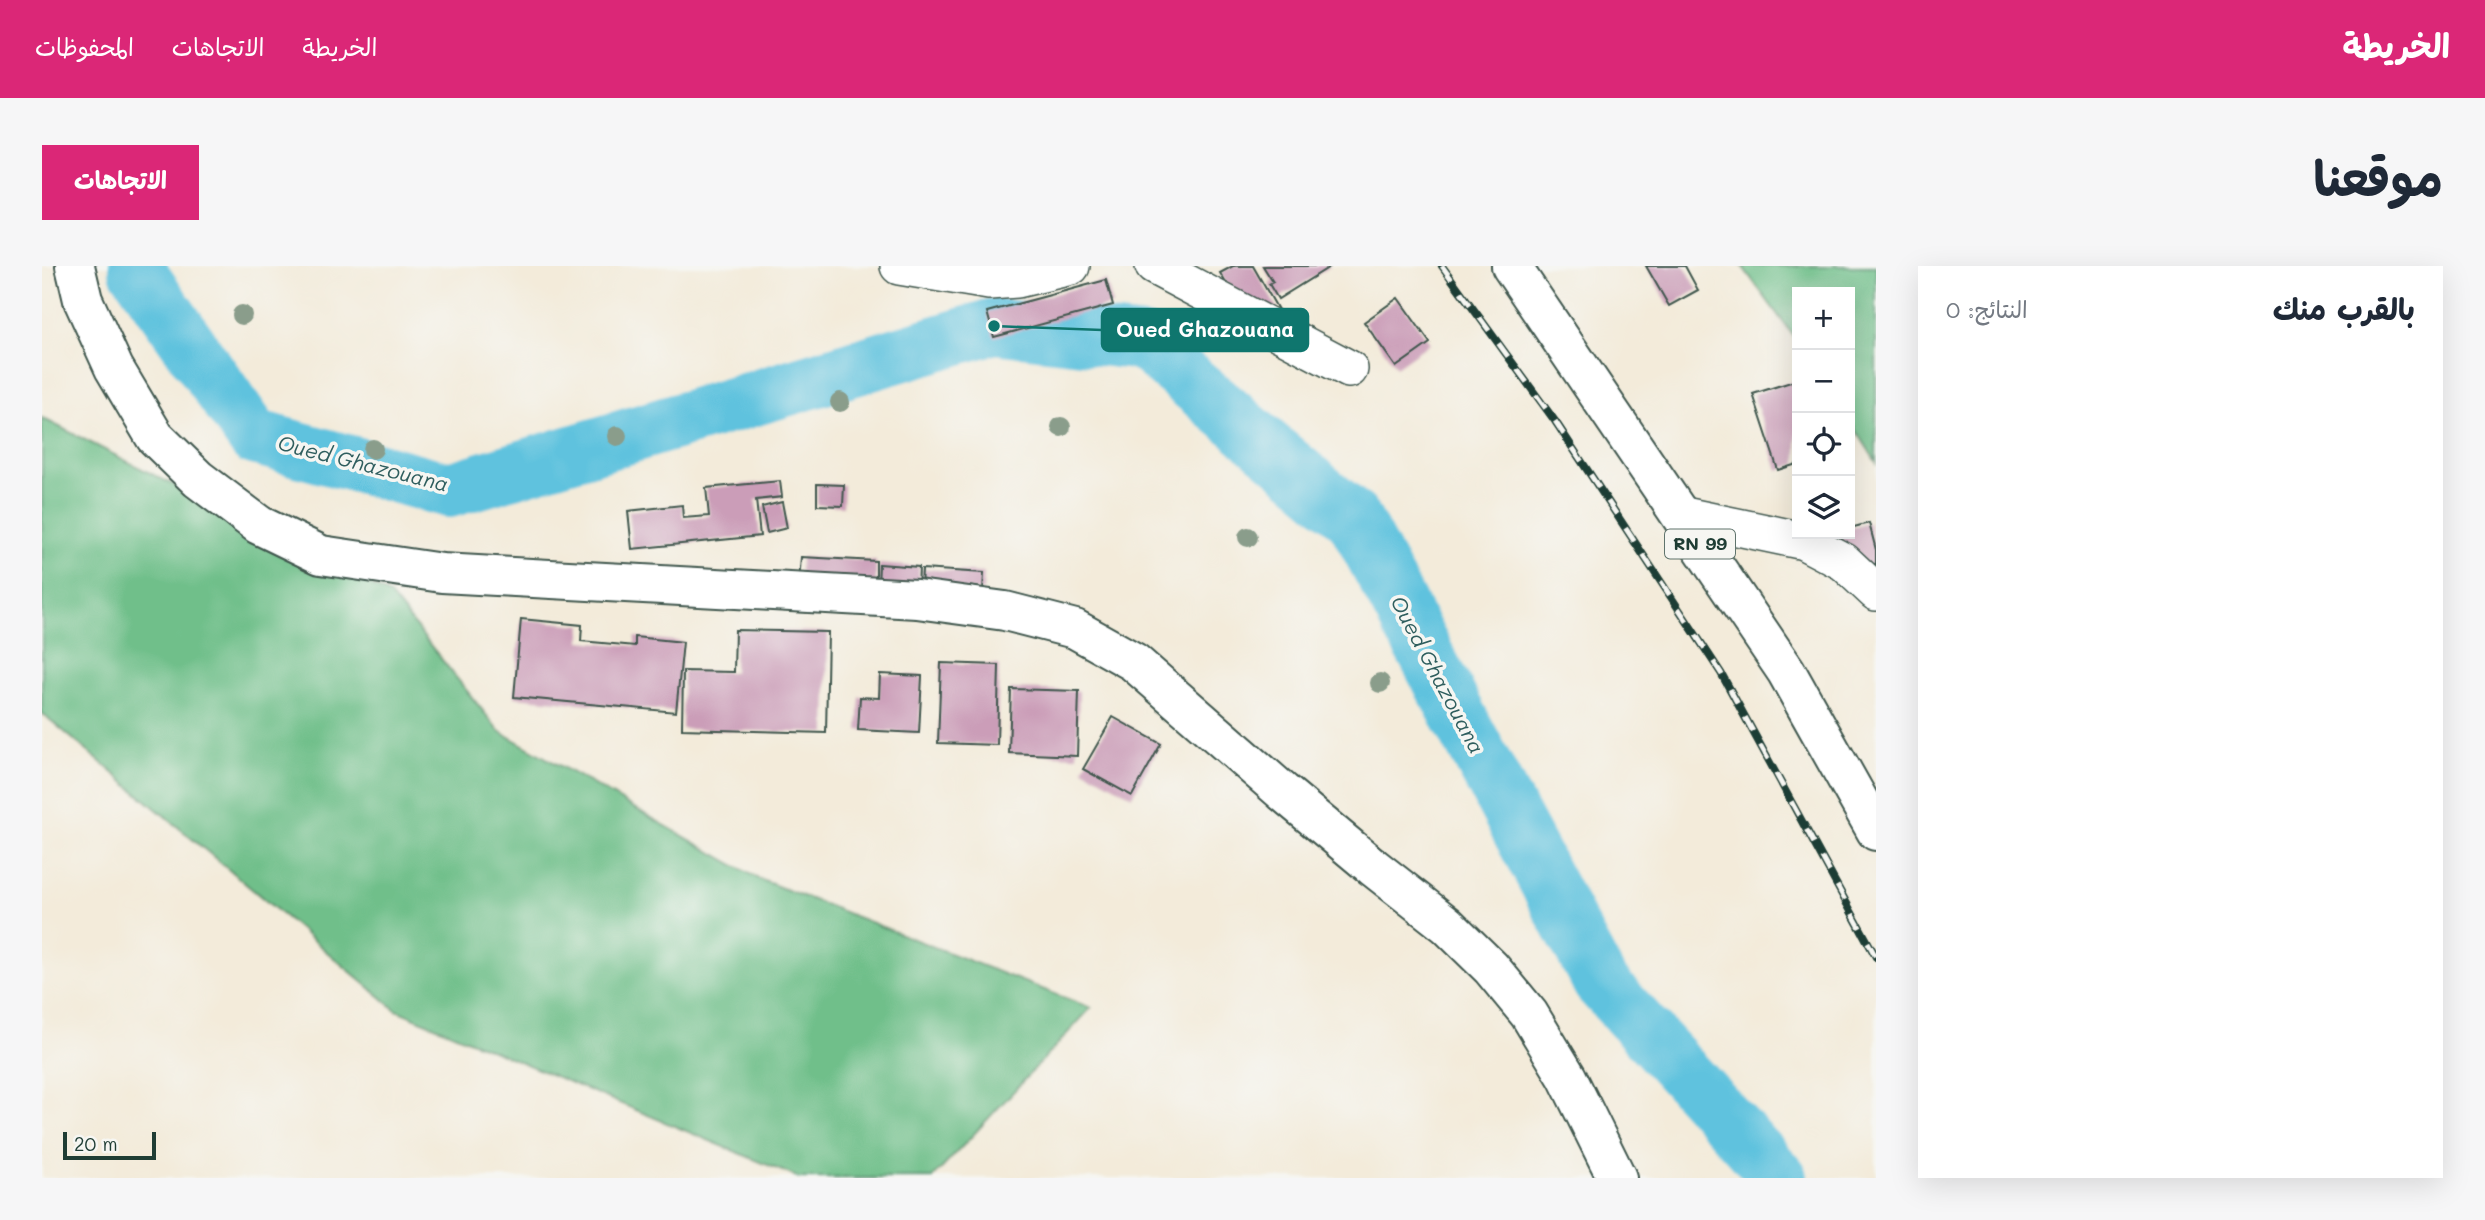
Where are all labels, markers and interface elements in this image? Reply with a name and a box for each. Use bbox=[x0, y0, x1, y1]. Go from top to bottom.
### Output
text: الخريطة bbox=[2343, 23, 2450, 66]
text: المحفوظات bbox=[35, 31, 134, 62]
text: الاتجاهات bbox=[172, 31, 265, 62]
text: الخريطة bbox=[303, 31, 377, 62]
button: الاتجاهات bbox=[42, 145, 199, 220]
text: موقعنا bbox=[2313, 145, 2443, 208]
map controls bbox=[1792, 287, 1855, 539]
button: + bbox=[1792, 287, 1855, 350]
text: بالقرب منك bbox=[2273, 288, 2415, 328]
text: النتائج: 0 bbox=[1946, 294, 2028, 324]
callout: Oued Ghazouana bbox=[1102, 309, 1308, 351]
text: Oued Ghazouana bbox=[1116, 315, 1294, 342]
button: − bbox=[1792, 350, 1855, 413]
button: locate bbox=[1792, 413, 1855, 476]
water label: Oued Ghazouana bbox=[275, 428, 452, 497]
button: layers bbox=[1792, 476, 1855, 539]
road number: RN 99 bbox=[1665, 530, 1735, 558]
water label: Oued Ghazouana bbox=[1385, 591, 1491, 758]
scale bar bbox=[63, 1129, 156, 1161]
text: 20 m bbox=[74, 1131, 118, 1156]

